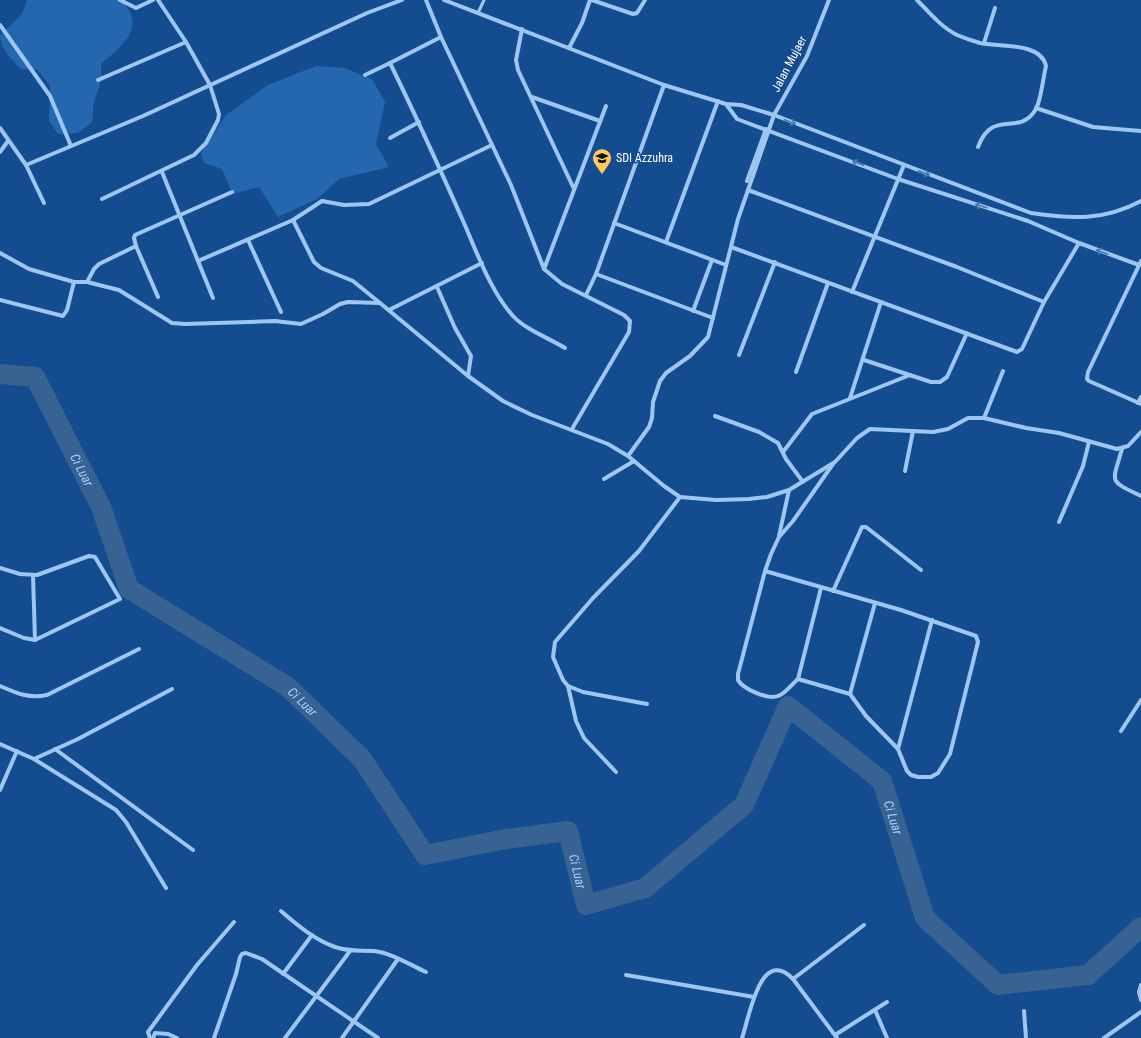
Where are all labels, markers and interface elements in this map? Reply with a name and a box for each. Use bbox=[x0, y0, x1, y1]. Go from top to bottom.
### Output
street label: Jalan Mujaer bbox=[768, 33, 810, 94]
one-way arrow bbox=[783, 118, 795, 126]
school or university icon: SDI Azzuhra bbox=[591, 147, 613, 175]
place label: SDI Azzuhra bbox=[616, 151, 673, 165]
one-way arrow bbox=[853, 158, 865, 166]
one-way arrow bbox=[918, 170, 931, 177]
one-way arrow bbox=[974, 202, 987, 209]
one-way arrow bbox=[1097, 247, 1109, 255]
water label: Ci Luar bbox=[67, 451, 97, 490]
water label: Ci Luar bbox=[285, 684, 321, 720]
water label: Ci Luar bbox=[881, 799, 906, 837]
water label: Ci Luar bbox=[566, 853, 589, 891]

